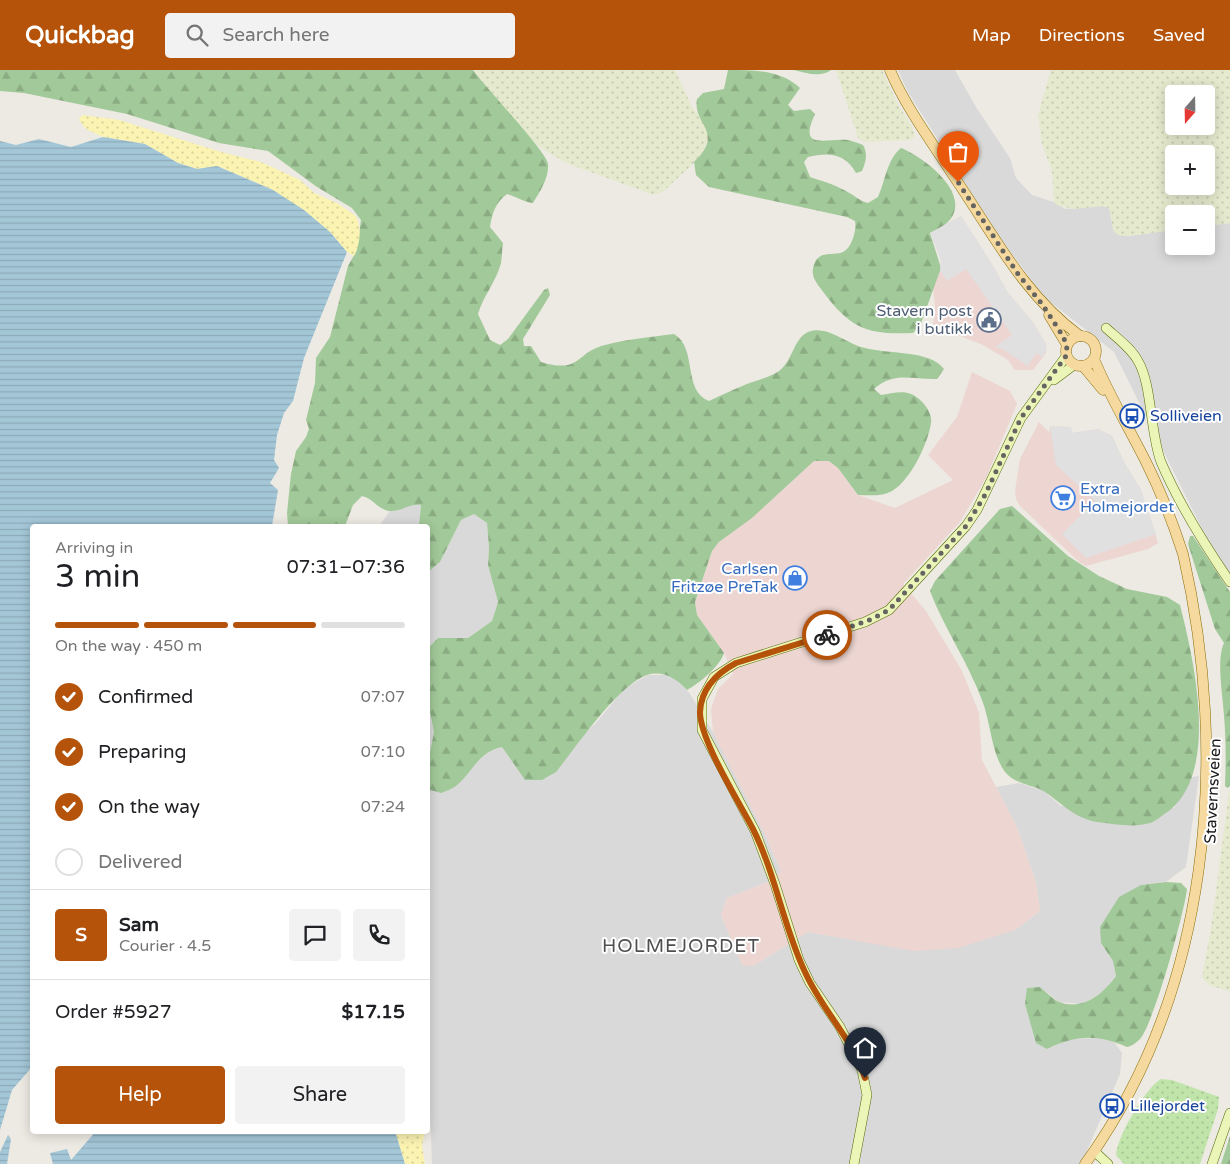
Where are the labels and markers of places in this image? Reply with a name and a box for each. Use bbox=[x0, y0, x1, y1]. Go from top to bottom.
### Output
pin bbox=[937, 131, 979, 182]
place label: Stavern post i butikk bbox=[877, 301, 972, 339]
public building icon: Stavern post i butikk bbox=[976, 307, 1002, 333]
bus stop icon: Solliveien bbox=[1119, 403, 1145, 429]
place label: Solliveien bbox=[1150, 406, 1222, 426]
place label: Extra Holmejordet bbox=[1080, 479, 1174, 517]
supermarket icon: Extra Holmejordet bbox=[1050, 485, 1076, 511]
place label: Carlsen Fritzøe PreTak bbox=[671, 559, 778, 597]
shop icon: Carlsen Fritzøe PreTak bbox=[782, 565, 808, 591]
pin bbox=[844, 1027, 886, 1078]
bus stop icon: Lillejordet bbox=[1099, 1093, 1125, 1119]
place label: Lillejordet bbox=[1130, 1096, 1205, 1116]

